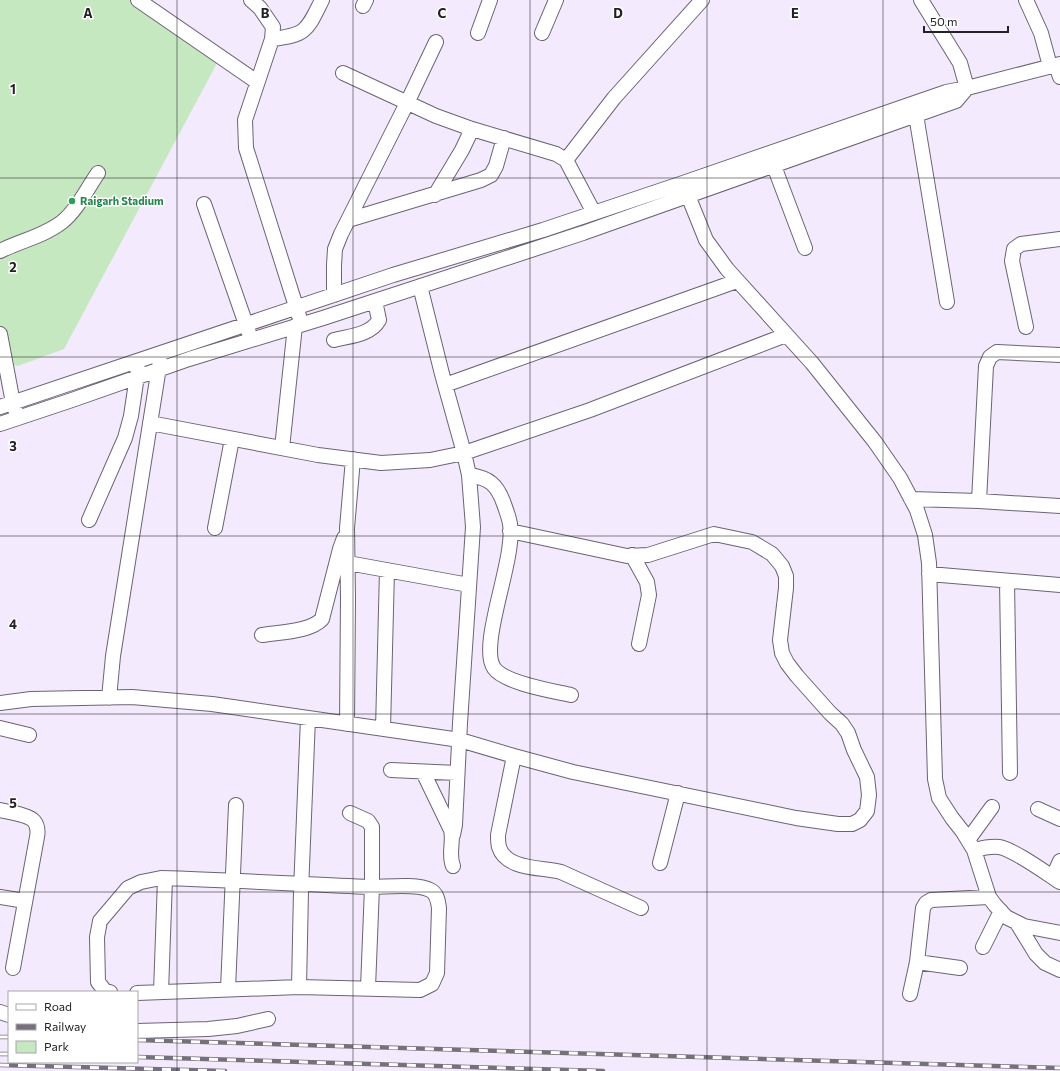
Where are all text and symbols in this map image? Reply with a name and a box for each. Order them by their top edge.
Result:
text: A [83,5,93,21]
text: B [261,5,270,21]
text: C [438,5,447,21]
text: D [613,5,623,21]
text: E [791,5,799,21]
scale bar [924,8,1008,34]
text: 50 m [930,14,958,28]
text: 1 [10,81,16,97]
place label: Raigarh Stadium [80,194,164,207]
marker: Raigarh Stadium [67,196,77,206]
text: 2 [9,259,17,275]
text: 3 [9,438,17,454]
text: 4 [9,616,17,632]
text: 5 [9,795,17,811]
legend [8,991,138,1063]
text: Road [44,999,72,1013]
text: Railway [44,1019,86,1033]
text: Park [44,1039,70,1053]

